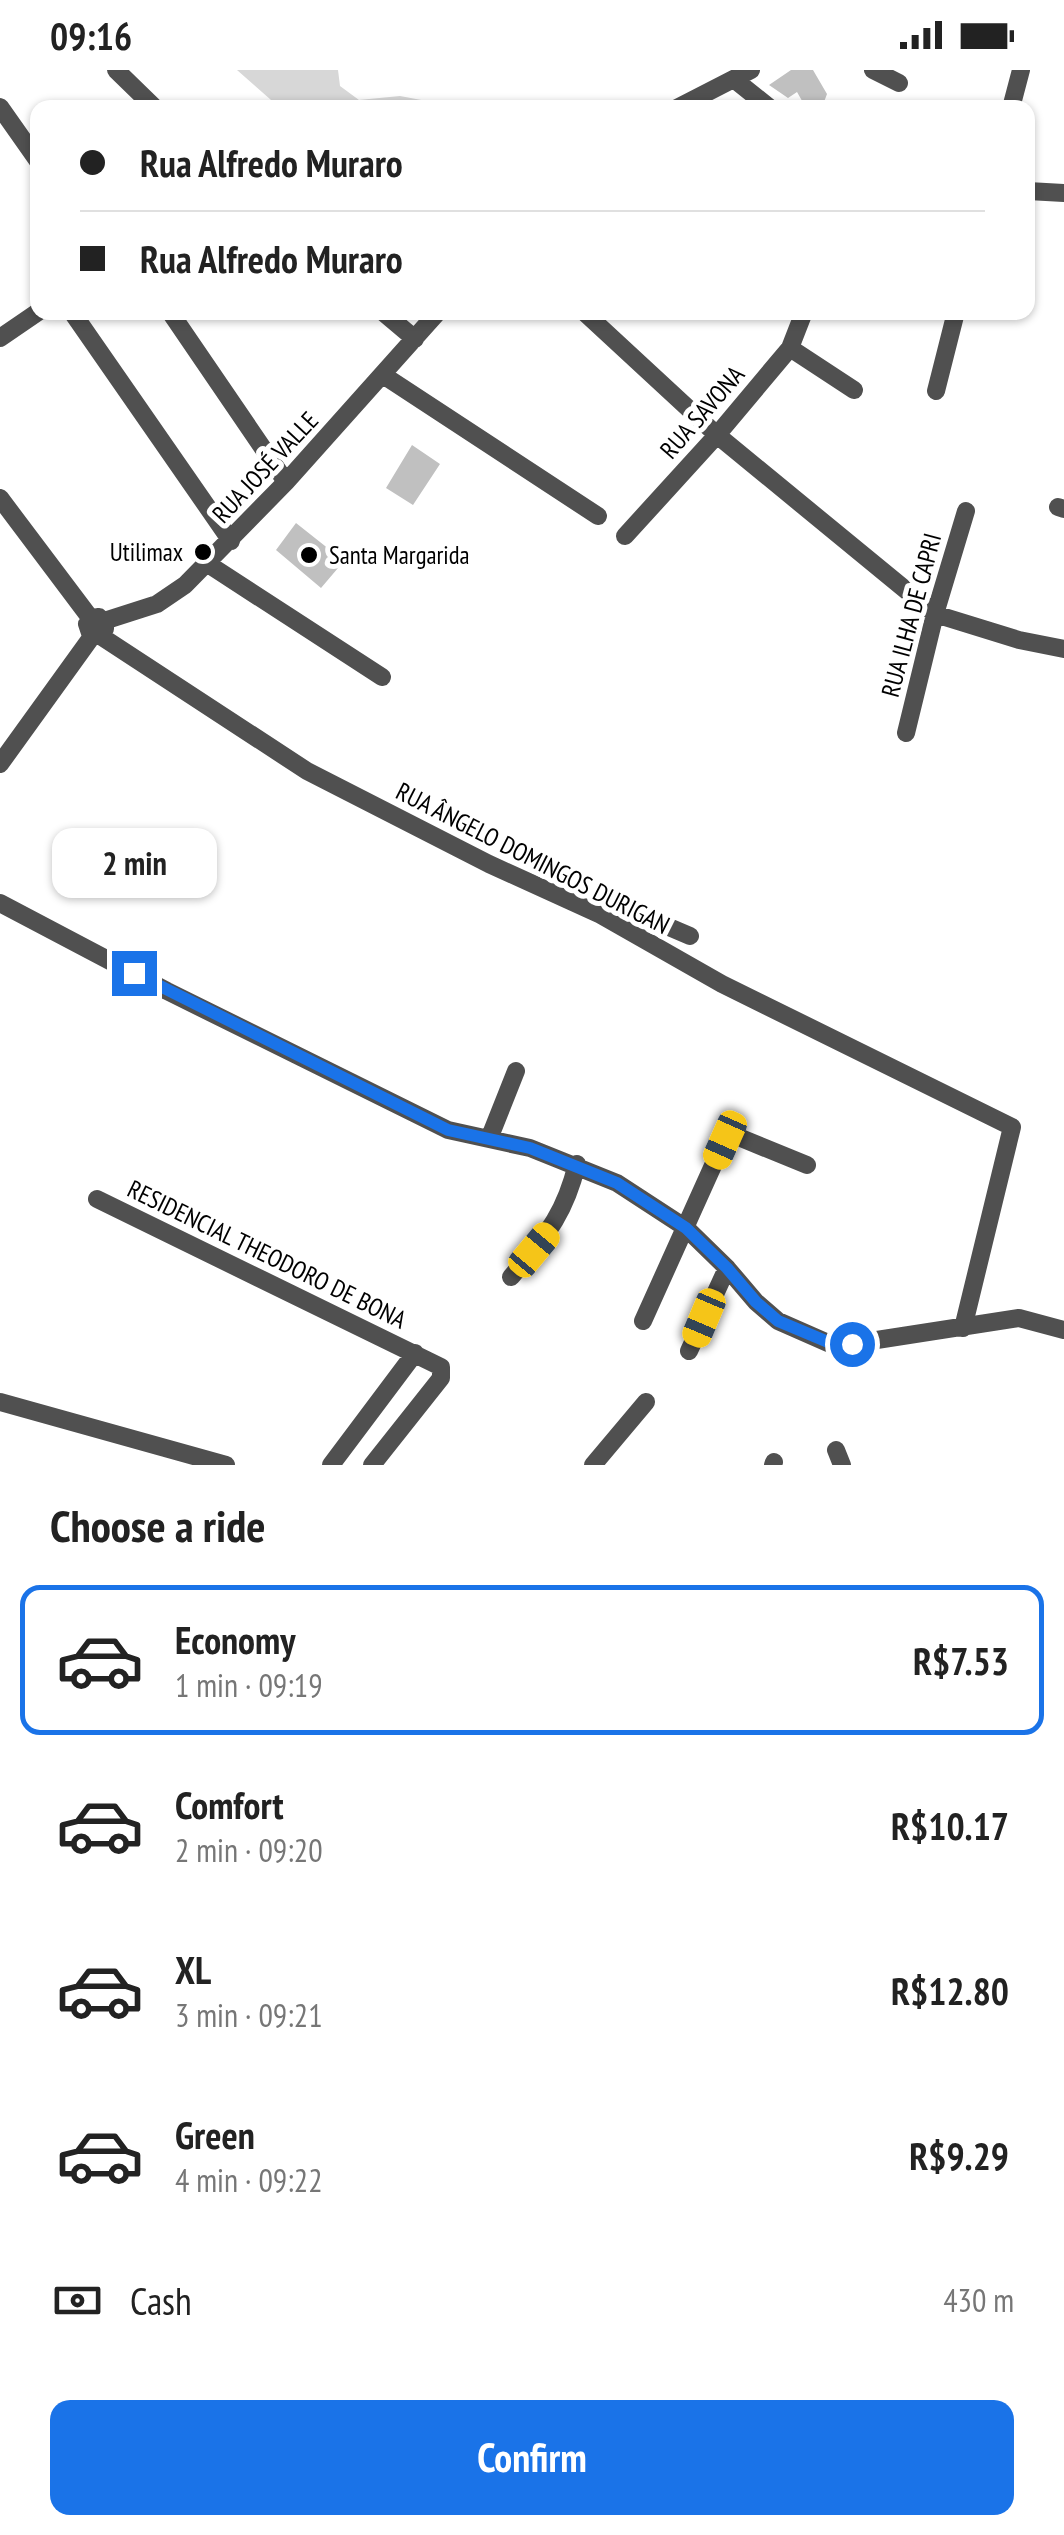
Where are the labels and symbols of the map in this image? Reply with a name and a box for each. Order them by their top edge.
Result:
street label: RUA SAVONA [653,359,751,465]
street label: RUA JOSÉ VALLE [205,404,325,530]
street label: RUA ILHA DE CAPRI [874,530,948,700]
place label: Utilimax [110,536,183,568]
place label: Santa Margarida [329,539,470,571]
marker: Utilimax [192,541,214,563]
marker: Santa Margarida [298,544,320,566]
street label: RUA ÂNGELO DOMINGOS DURIGAN [391,775,675,941]
callout: 2 min [52,828,216,898]
route end [112,951,157,996]
car [699,1106,751,1174]
street label: RESIDENCIAL THEODORO DE BONA [122,1173,412,1336]
car [503,1217,565,1283]
car [678,1285,730,1351]
route start [830,1322,875,1367]

